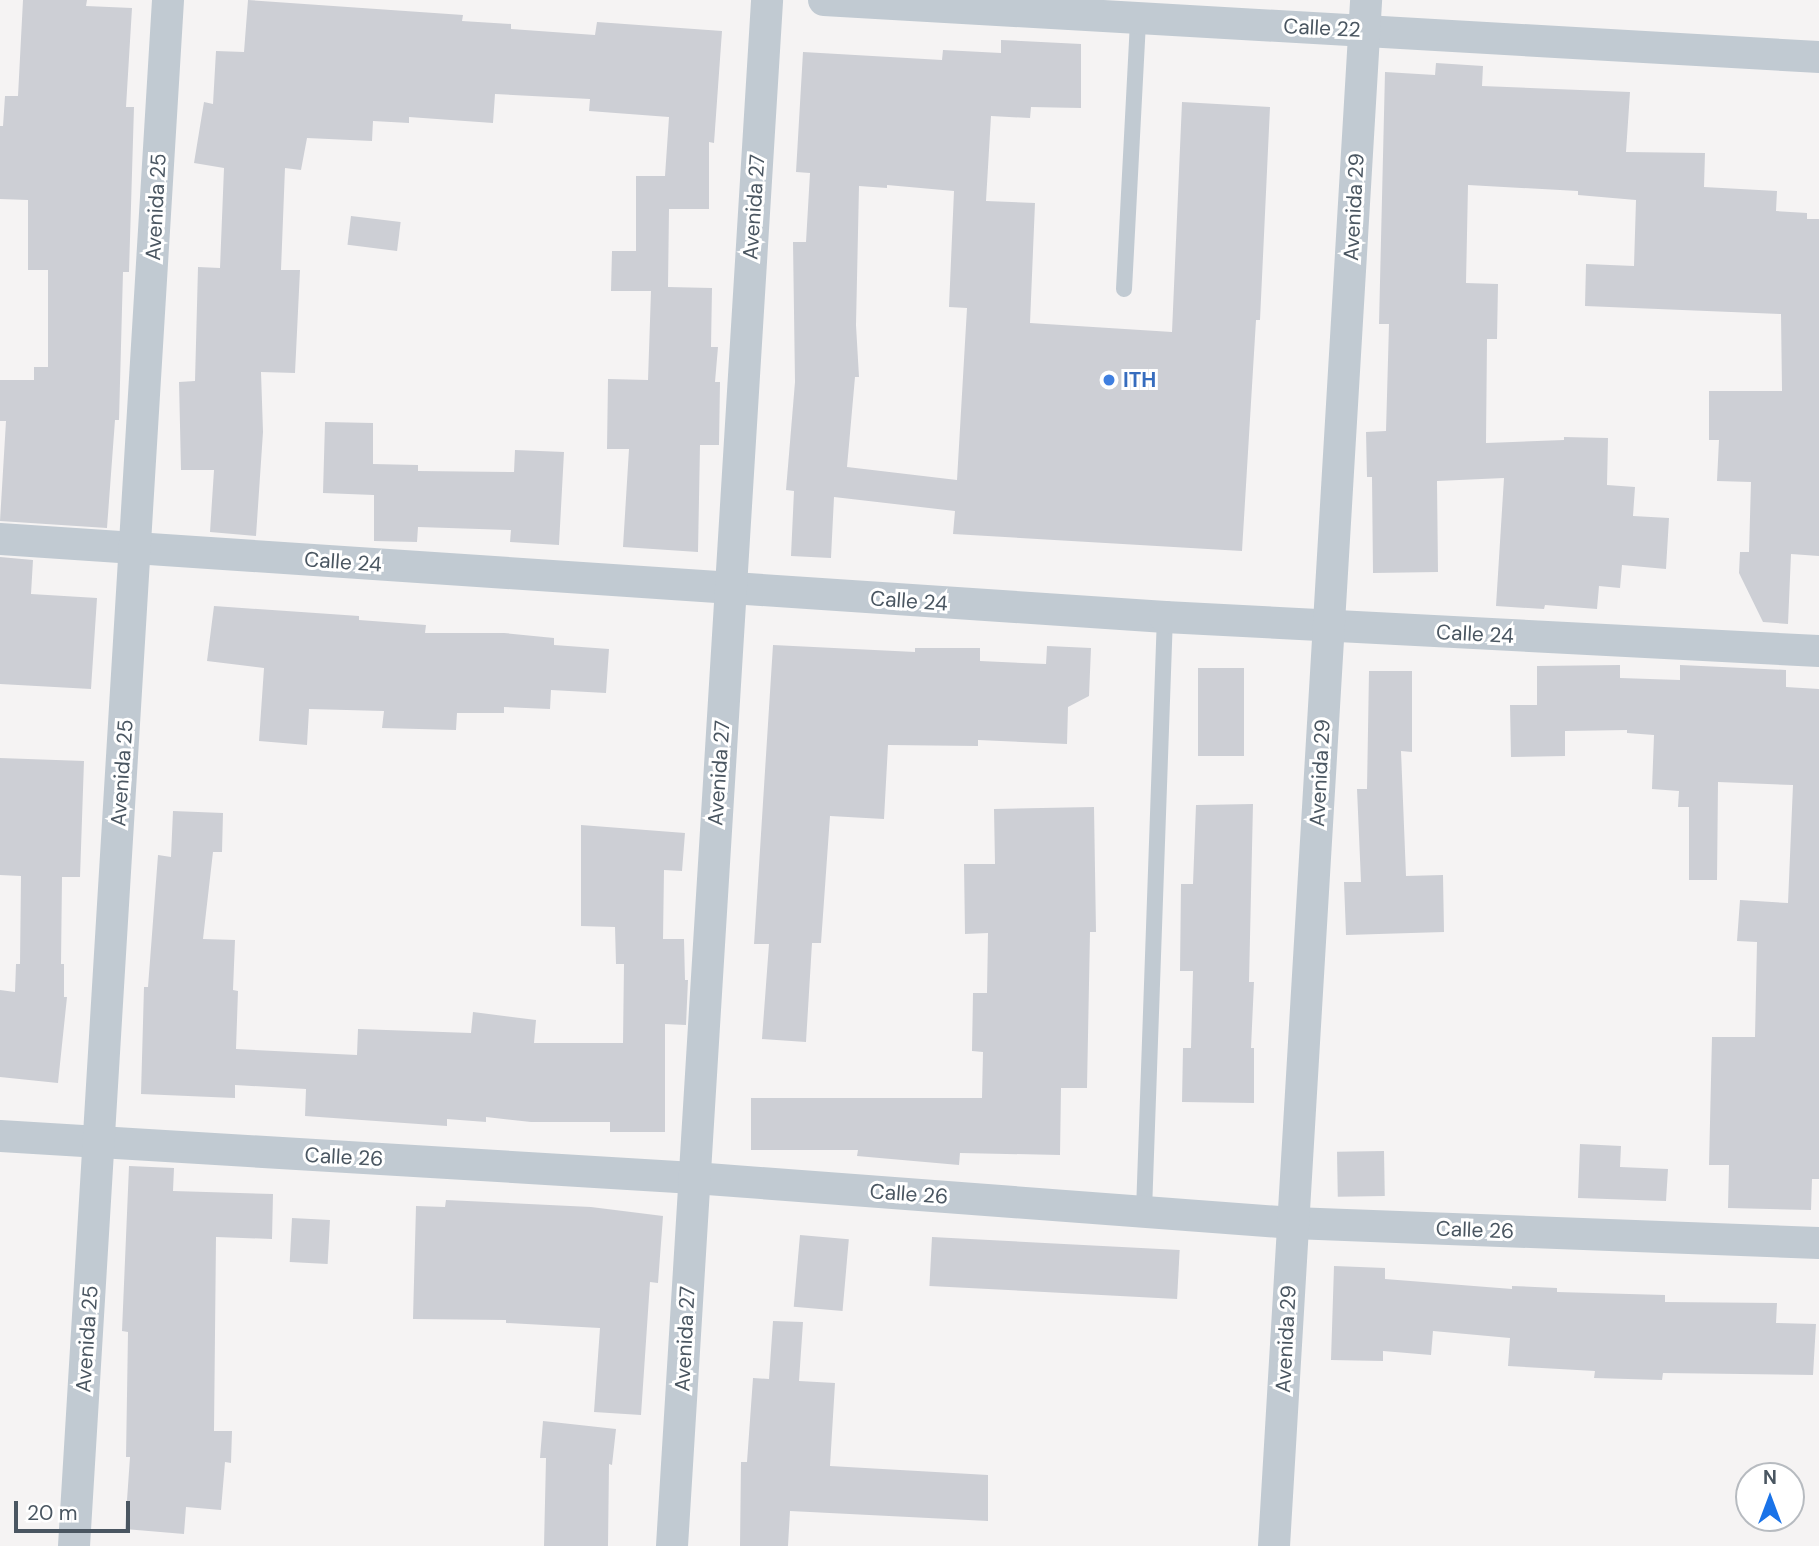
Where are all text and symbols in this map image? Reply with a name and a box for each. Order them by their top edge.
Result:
street label: Calle 22 [1283,13,1361,43]
street label: Avenida 25 [141,153,171,261]
street label: Avenida 27 [738,153,770,261]
street label: Avenida 29 [1339,153,1369,261]
place label: ITH [1123,367,1156,393]
marker: ITH [1101,372,1117,388]
street label: Calle 24 [303,547,383,577]
street label: Calle 24 [869,586,949,616]
street label: Calle 24 [1435,619,1515,649]
street label: Avenida 25 [106,718,138,828]
street label: Avenida 27 [703,719,735,827]
street label: Avenida 29 [1305,719,1335,827]
street label: Calle 26 [304,1142,384,1172]
street label: Calle 26 [869,1179,949,1209]
street label: Calle 26 [1435,1216,1515,1244]
street label: Avenida 25 [71,1284,103,1394]
street label: Avenida 29 [1271,1285,1301,1393]
street label: Avenida 27 [670,1286,700,1392]
north arrow [1735,1462,1805,1532]
text: N [1763,1465,1777,1490]
scale bar [18,1486,133,1530]
text: 20 m [27,1499,78,1527]

